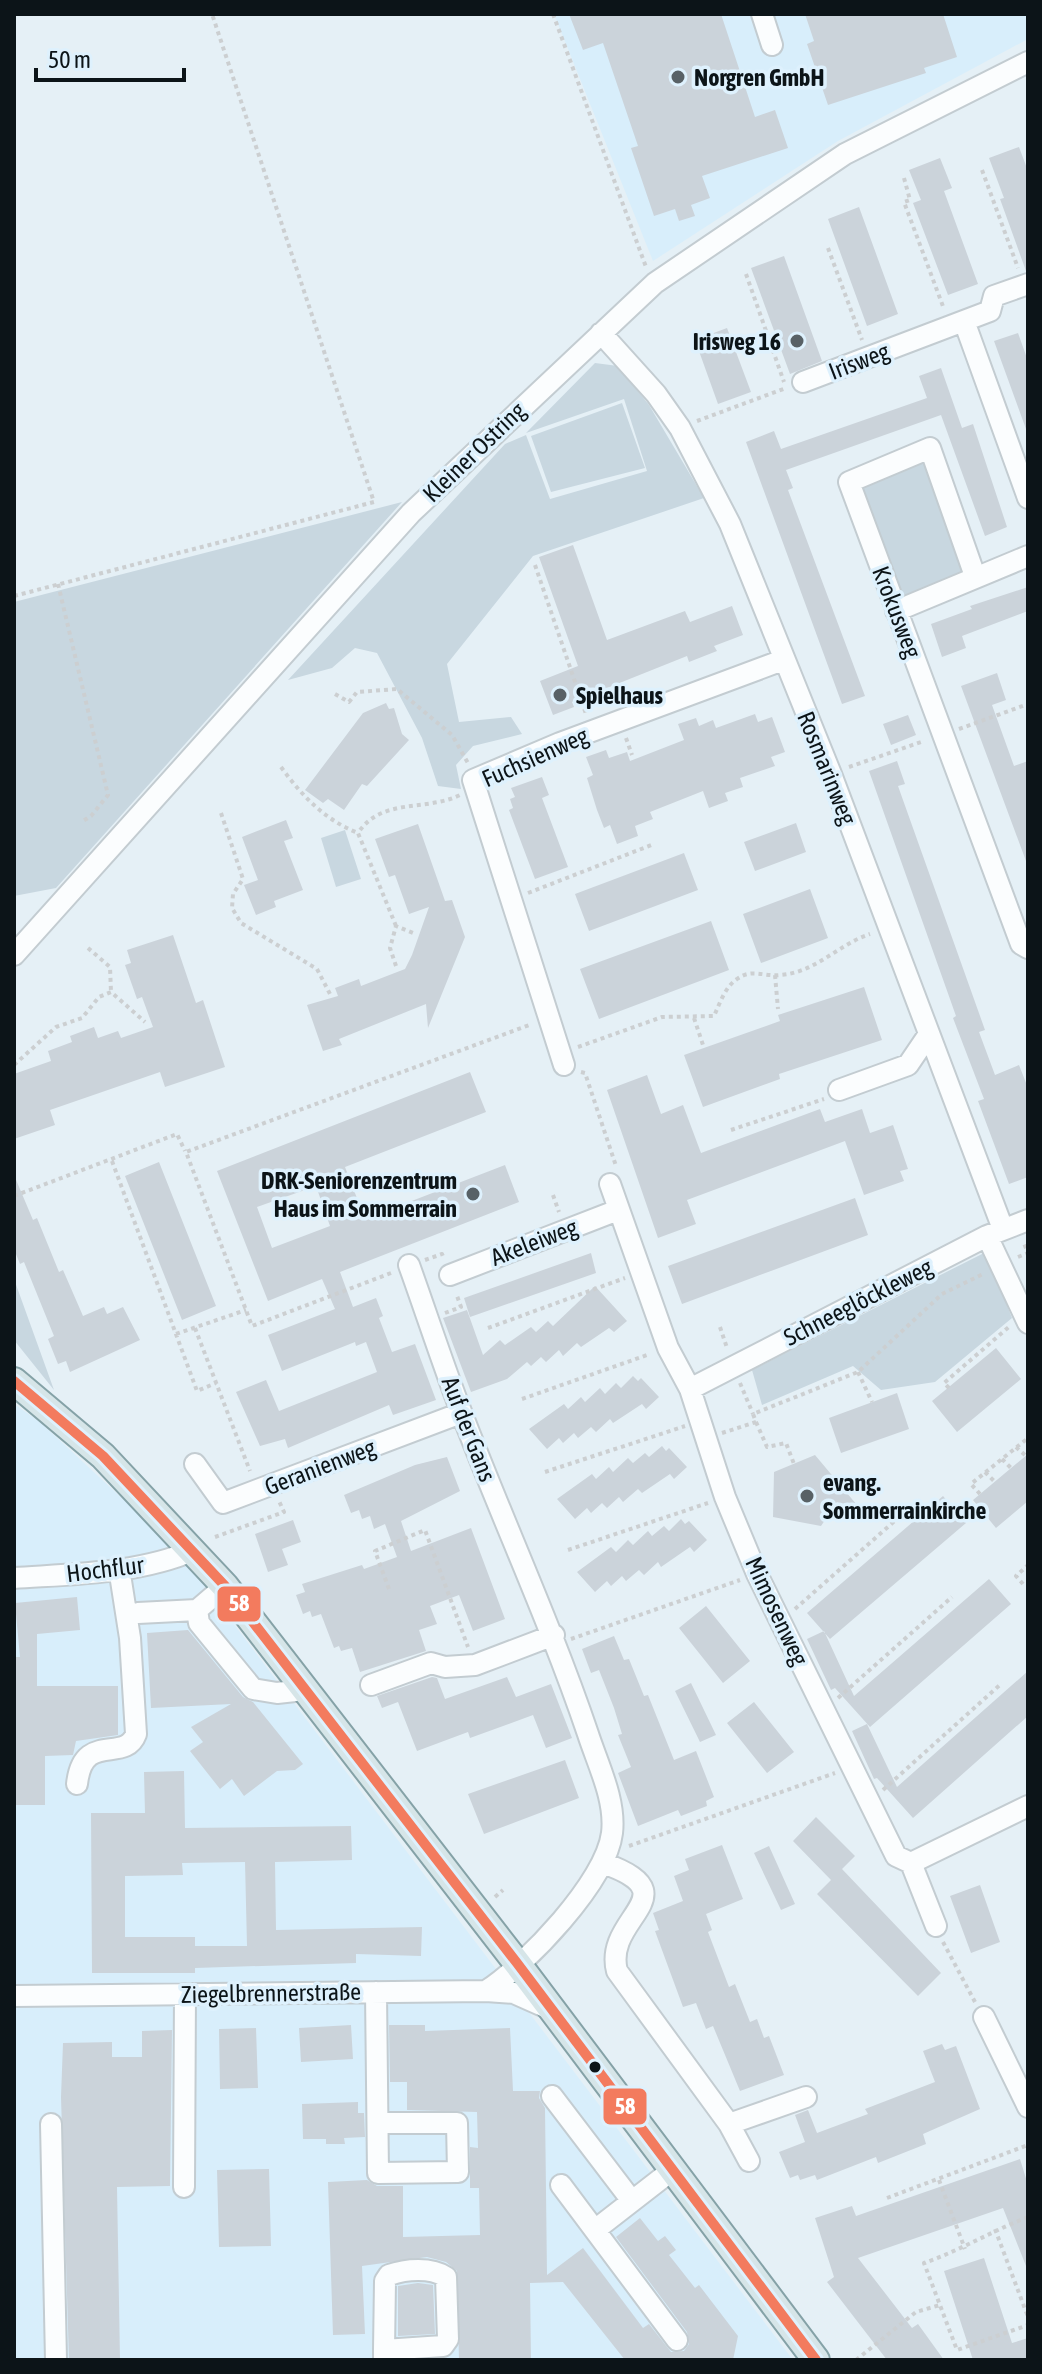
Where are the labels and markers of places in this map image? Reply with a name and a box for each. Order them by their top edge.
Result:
place label: Norgren GmbH [694,64,824,91]
marker: Norgren GmbH [669,68,687,86]
place label: Irisweg 16 [693,328,781,355]
marker: Irisweg 16 [788,332,806,350]
place label: Spielhaus [576,682,664,709]
marker: Spielhaus [551,686,569,704]
place label: DRK-Seniorenzentrum Haus im Sommerrain [261,1167,457,1222]
marker: DRK-Seniorenzentrum Haus im Sommerrain [464,1185,482,1203]
place label: evang. Sommerrainkirche [823,1469,986,1524]
marker: evang. Sommerrainkirche [798,1487,816,1505]
unlabelled marker [587,2059,603,2075]

